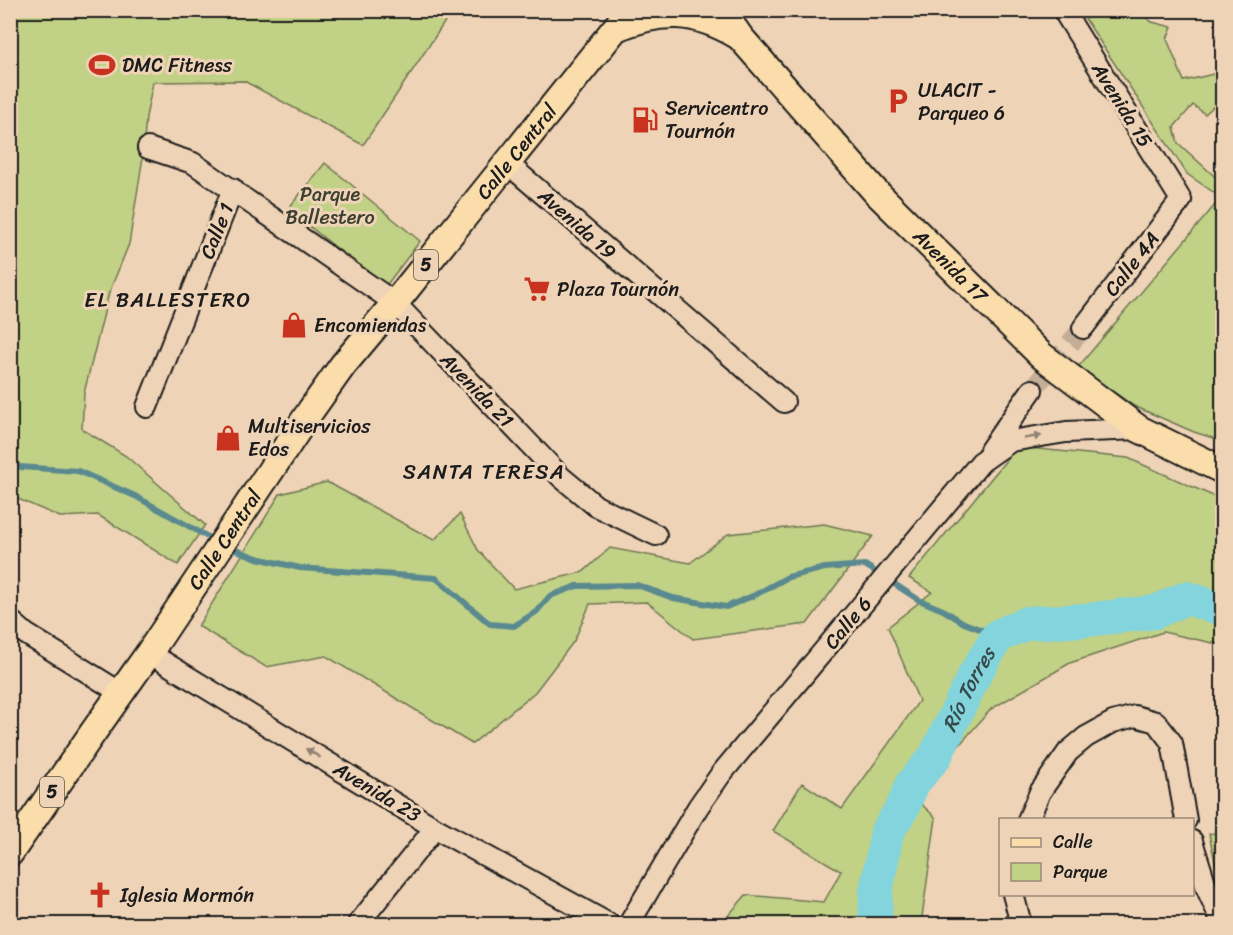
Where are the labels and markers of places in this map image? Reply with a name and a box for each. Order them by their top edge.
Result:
place label: DMC Fitness [122,48,233,83]
sports icon: DMC Fitness [87,50,117,80]
place label: ULACIT - Parqueo 6 [918,73,1005,131]
parking icon: ULACIT - Parqueo 6 [883,86,913,116]
place label: Servicentro Tournón [665,91,768,149]
fuel station icon: Servicentro Tournón [630,105,660,135]
place label: Plaza Tournón [557,272,679,307]
supermarket icon: Plaza Tournón [522,274,552,304]
place label: Encomiendas [314,308,427,343]
shop icon: Encomiendas [279,310,309,340]
place label: Multiservicios Edos [248,409,371,467]
shop icon: Multiservicios Edos [213,423,243,453]
place label: Iglesia Mormón [119,878,254,913]
church icon: Iglesia Mormón [85,880,115,910]

